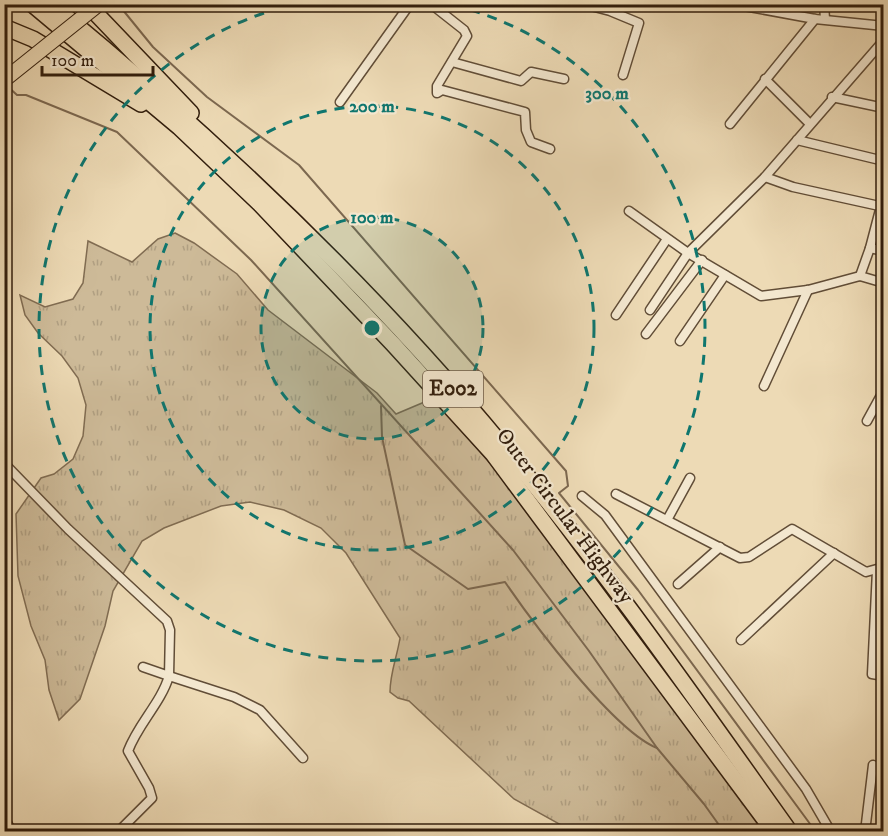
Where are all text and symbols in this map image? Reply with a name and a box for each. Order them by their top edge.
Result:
scale bar [42,39,153,77]
text: 100 m [51,50,94,72]
text: 300 m [585,83,629,105]
text: 200 m [349,96,395,118]
text: 100 m [350,207,394,229]
centre of rings [362,318,382,338]
road number: E002 [423,371,483,407]
street label: Outer Circular Highway [490,423,640,609]

